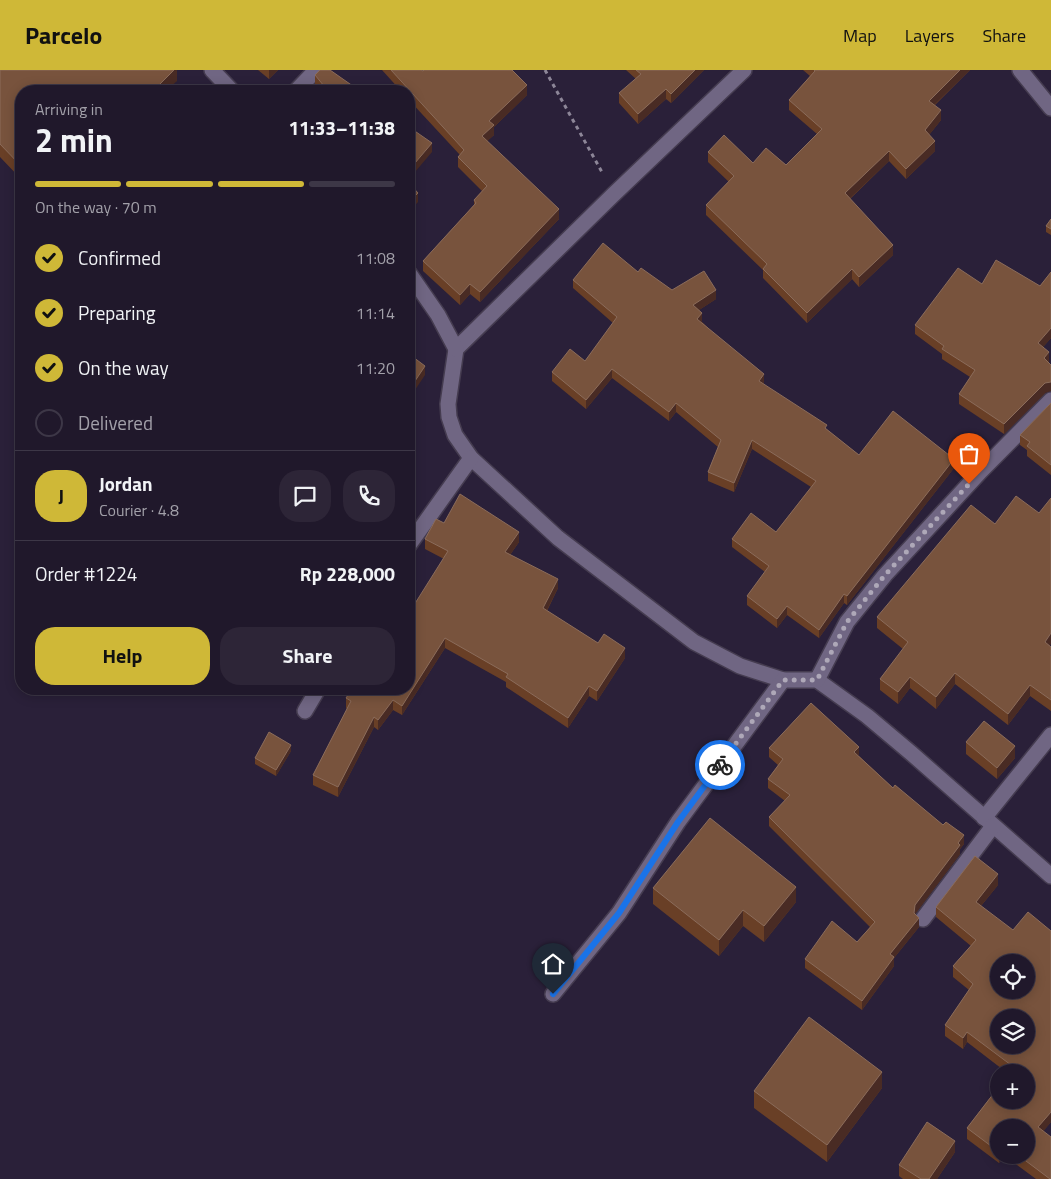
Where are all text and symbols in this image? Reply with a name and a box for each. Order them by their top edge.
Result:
text: Parcelo [25,17,102,53]
text: Map [843,22,877,49]
text: Layers [905,22,954,49]
text: Share [982,22,1026,49]
text: Arriving in [35,97,103,121]
text: 11:33–11:38 [288,113,395,142]
text: 2 min [35,116,113,164]
text: On the way · 70 m [35,195,157,219]
text: Confirmed [78,243,161,272]
icon: check [35,244,63,272]
text: 11:08 [356,246,395,270]
text: Preparing [78,298,155,327]
icon: check [35,299,63,327]
text: 11:14 [356,301,395,325]
text: On the way [78,353,169,382]
icon: check [35,354,63,382]
text: 11:20 [356,356,395,380]
text: Delivered [78,408,153,437]
pin [948,433,990,484]
icon: bag [955,440,983,468]
text: Jordan [99,469,152,498]
button: chat [279,470,331,522]
button: phone [343,470,395,522]
text: J [58,481,64,510]
text: Courier · 4.8 [99,498,179,522]
text: Order #1224 [35,559,137,588]
text: Rp 228,000 [300,559,395,588]
button: Help [35,627,210,685]
button: Share [220,627,395,685]
courier [695,740,745,790]
icon: bike [706,751,734,779]
pin [532,943,574,994]
icon: home [539,950,567,978]
map controls [990,954,1035,1164]
button: locate [990,954,1035,999]
button: layers [990,1009,1035,1054]
button: + [990,1064,1035,1109]
button: − [990,1119,1035,1164]

